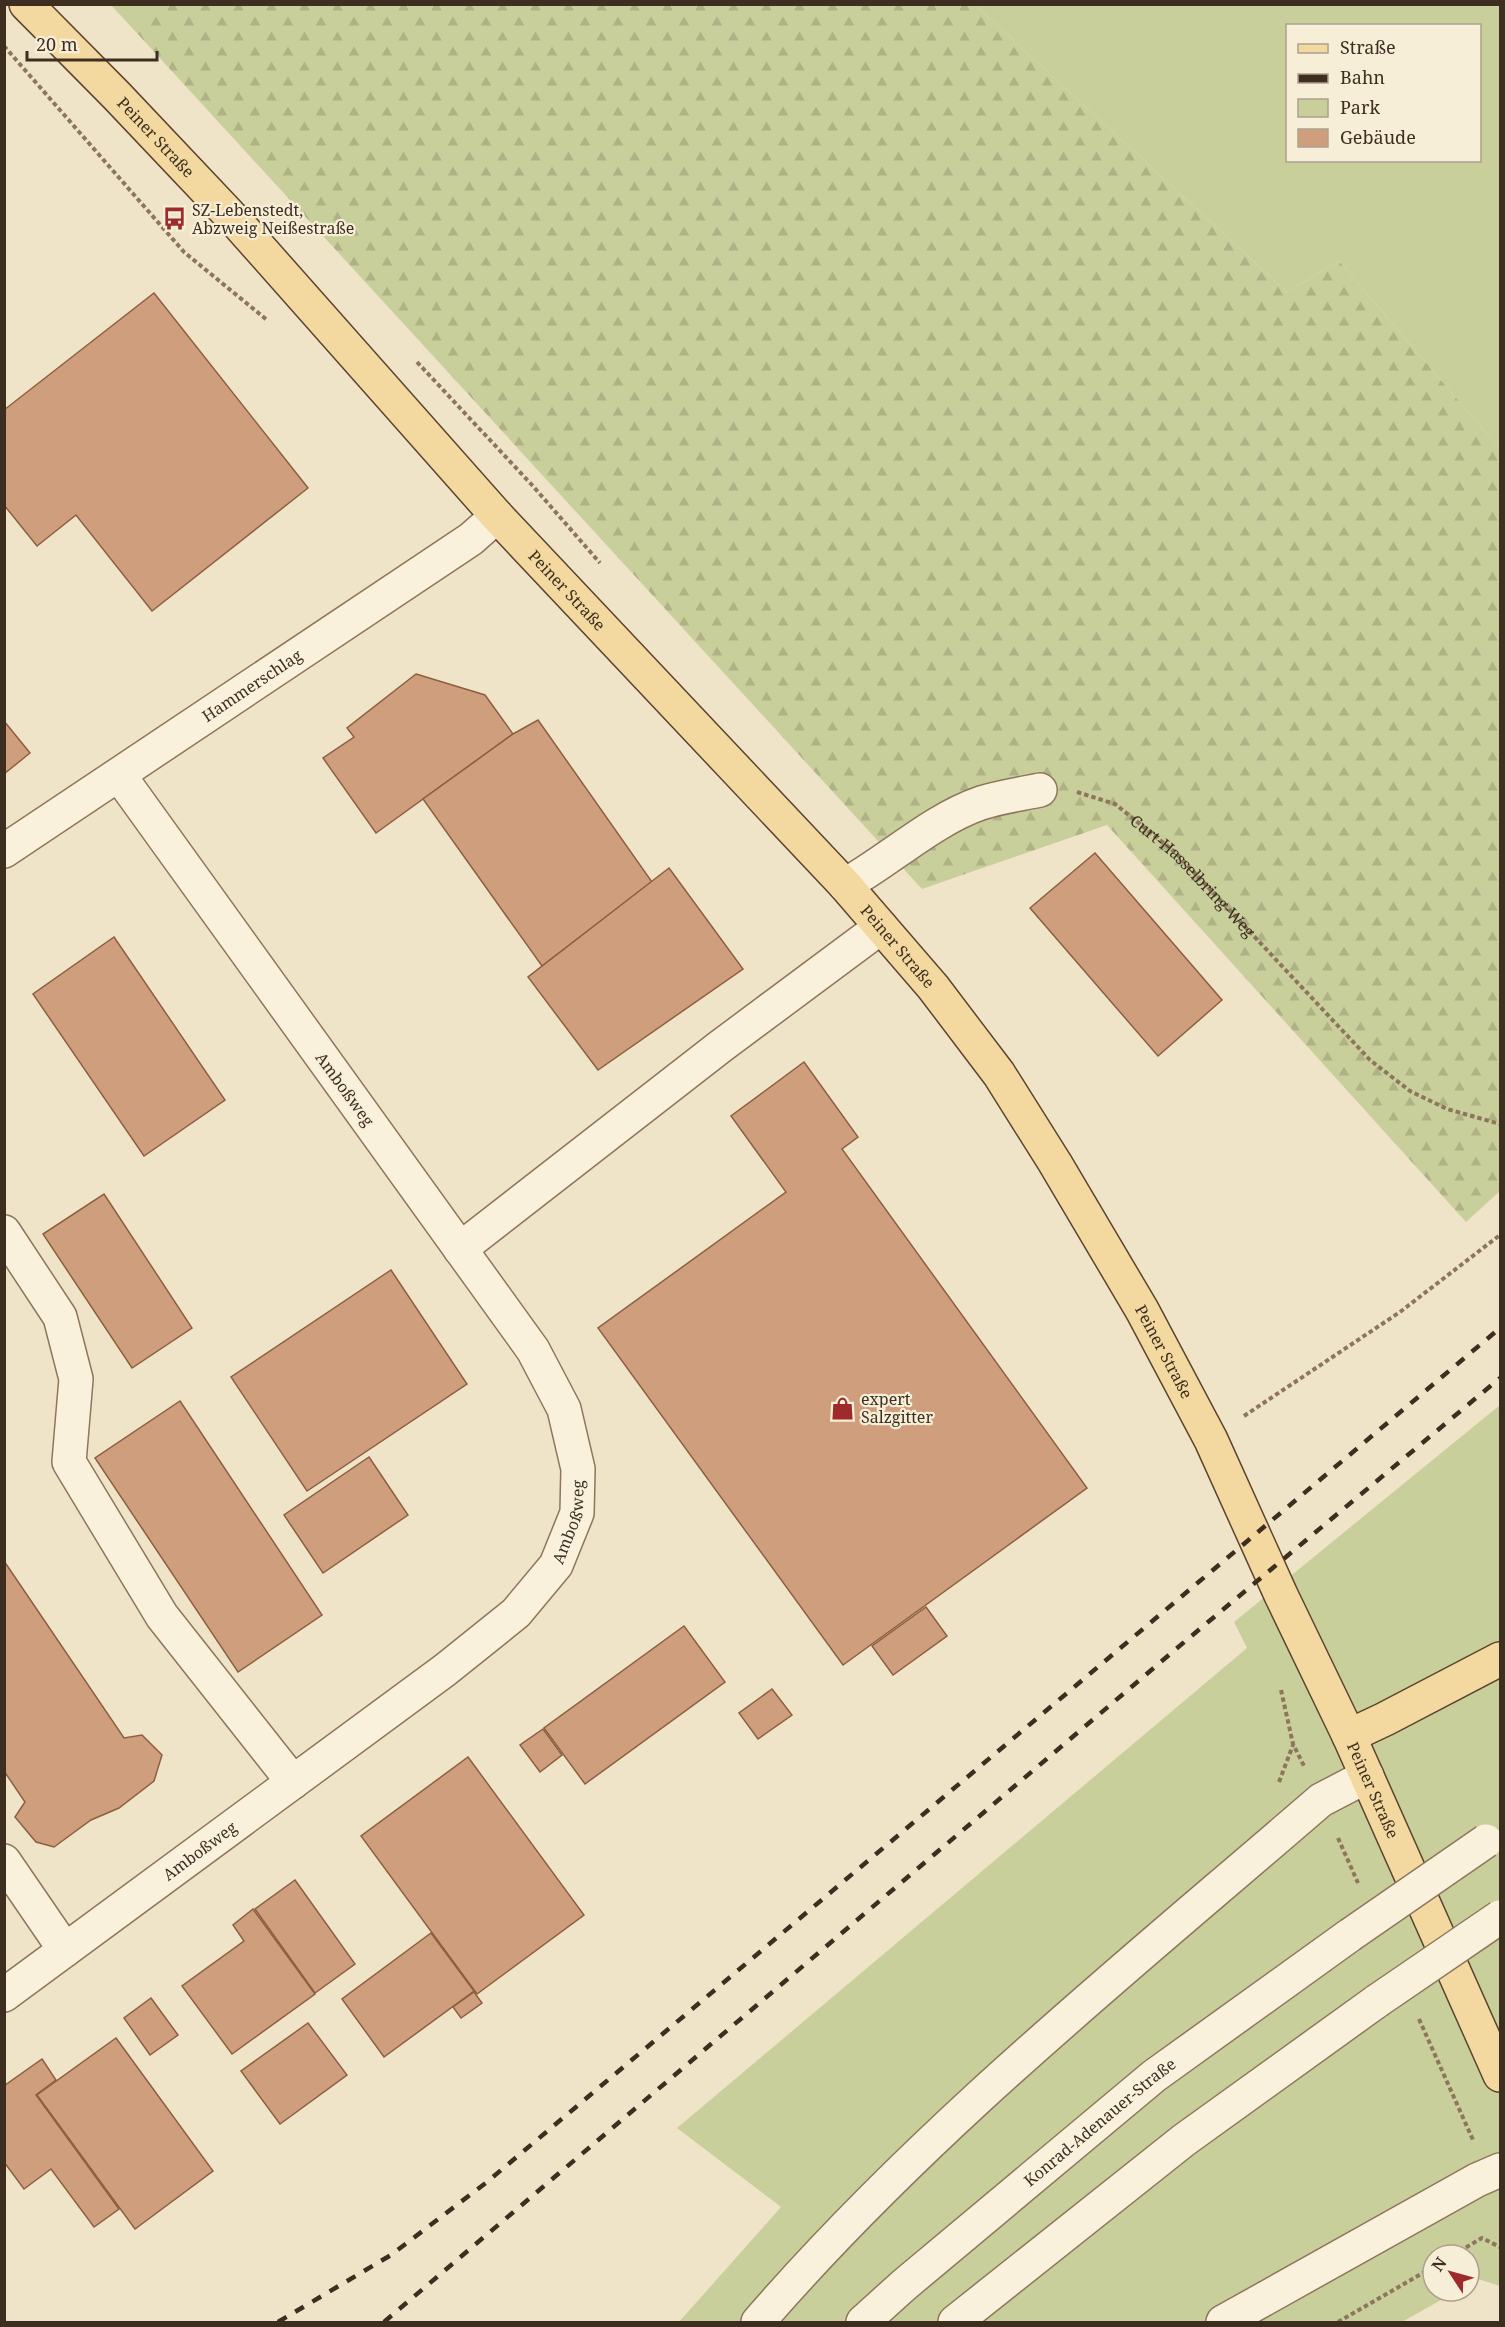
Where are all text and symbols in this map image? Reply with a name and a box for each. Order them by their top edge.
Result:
scale bar [27,24,158,62]
legend [1286,24,1481,162]
text: 20 m [36,32,78,56]
text: Straße [1340,35,1396,59]
text: Bahn [1340,65,1385,89]
street label: Peiner Straße [112,92,199,182]
text: Park [1340,95,1380,119]
text: Gebäude [1340,125,1416,149]
place label: SZ-Lebenstedt, Abzweig Neißestraße [192,199,354,239]
bus stop icon: SZ-Lebenstedt, Abzweig Neißestraße [161,206,187,232]
street label: Peiner Straße [524,545,611,635]
street label: Hammerschlag [197,644,306,727]
street label: Curt-Hasselbring-Weg [1126,810,1261,942]
street label: Peiner Straße [856,900,940,993]
street label: Amboßweg [311,1047,380,1131]
street label: Peiner Straße [1130,1301,1198,1402]
place label: expert Salzgitter [861,1388,933,1428]
shop icon: expert Salzgitter [830,1395,856,1421]
street label: Amboßweg [547,1479,589,1567]
street label: Peiner Straße [1342,1738,1404,1842]
street label: Amboßweg [158,1816,241,1885]
street label: Konrad-Adenauer-Straße [1019,2053,1180,2191]
north arrow [1421,2243,1481,2303]
text: N [1426,2252,1452,2276]

